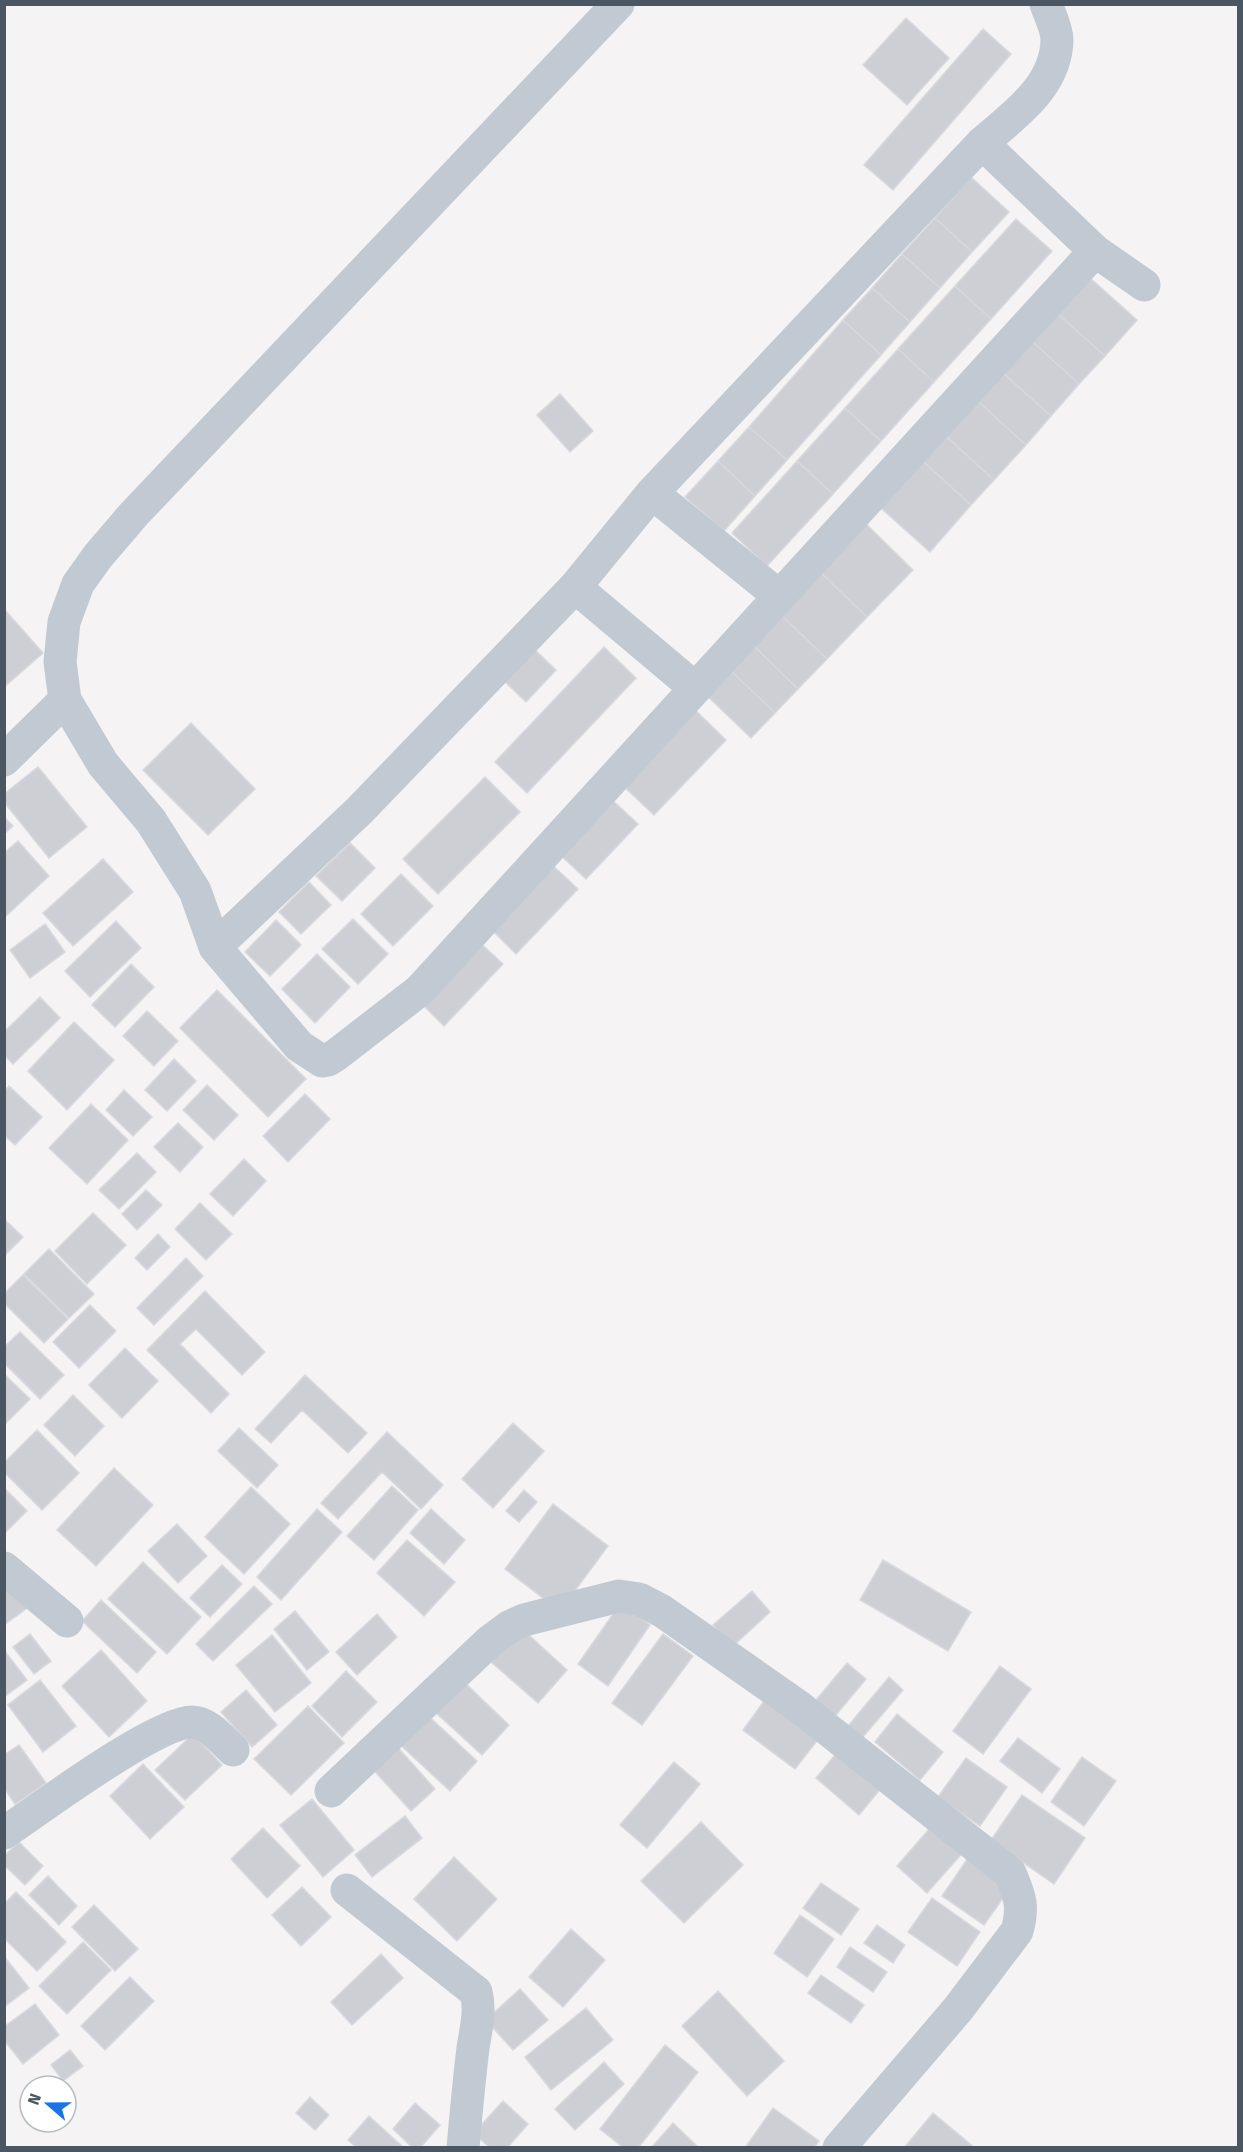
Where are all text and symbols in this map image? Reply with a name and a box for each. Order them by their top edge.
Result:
north arrow [18,2074,78,2134]
text: N [24,2091,45,2107]

